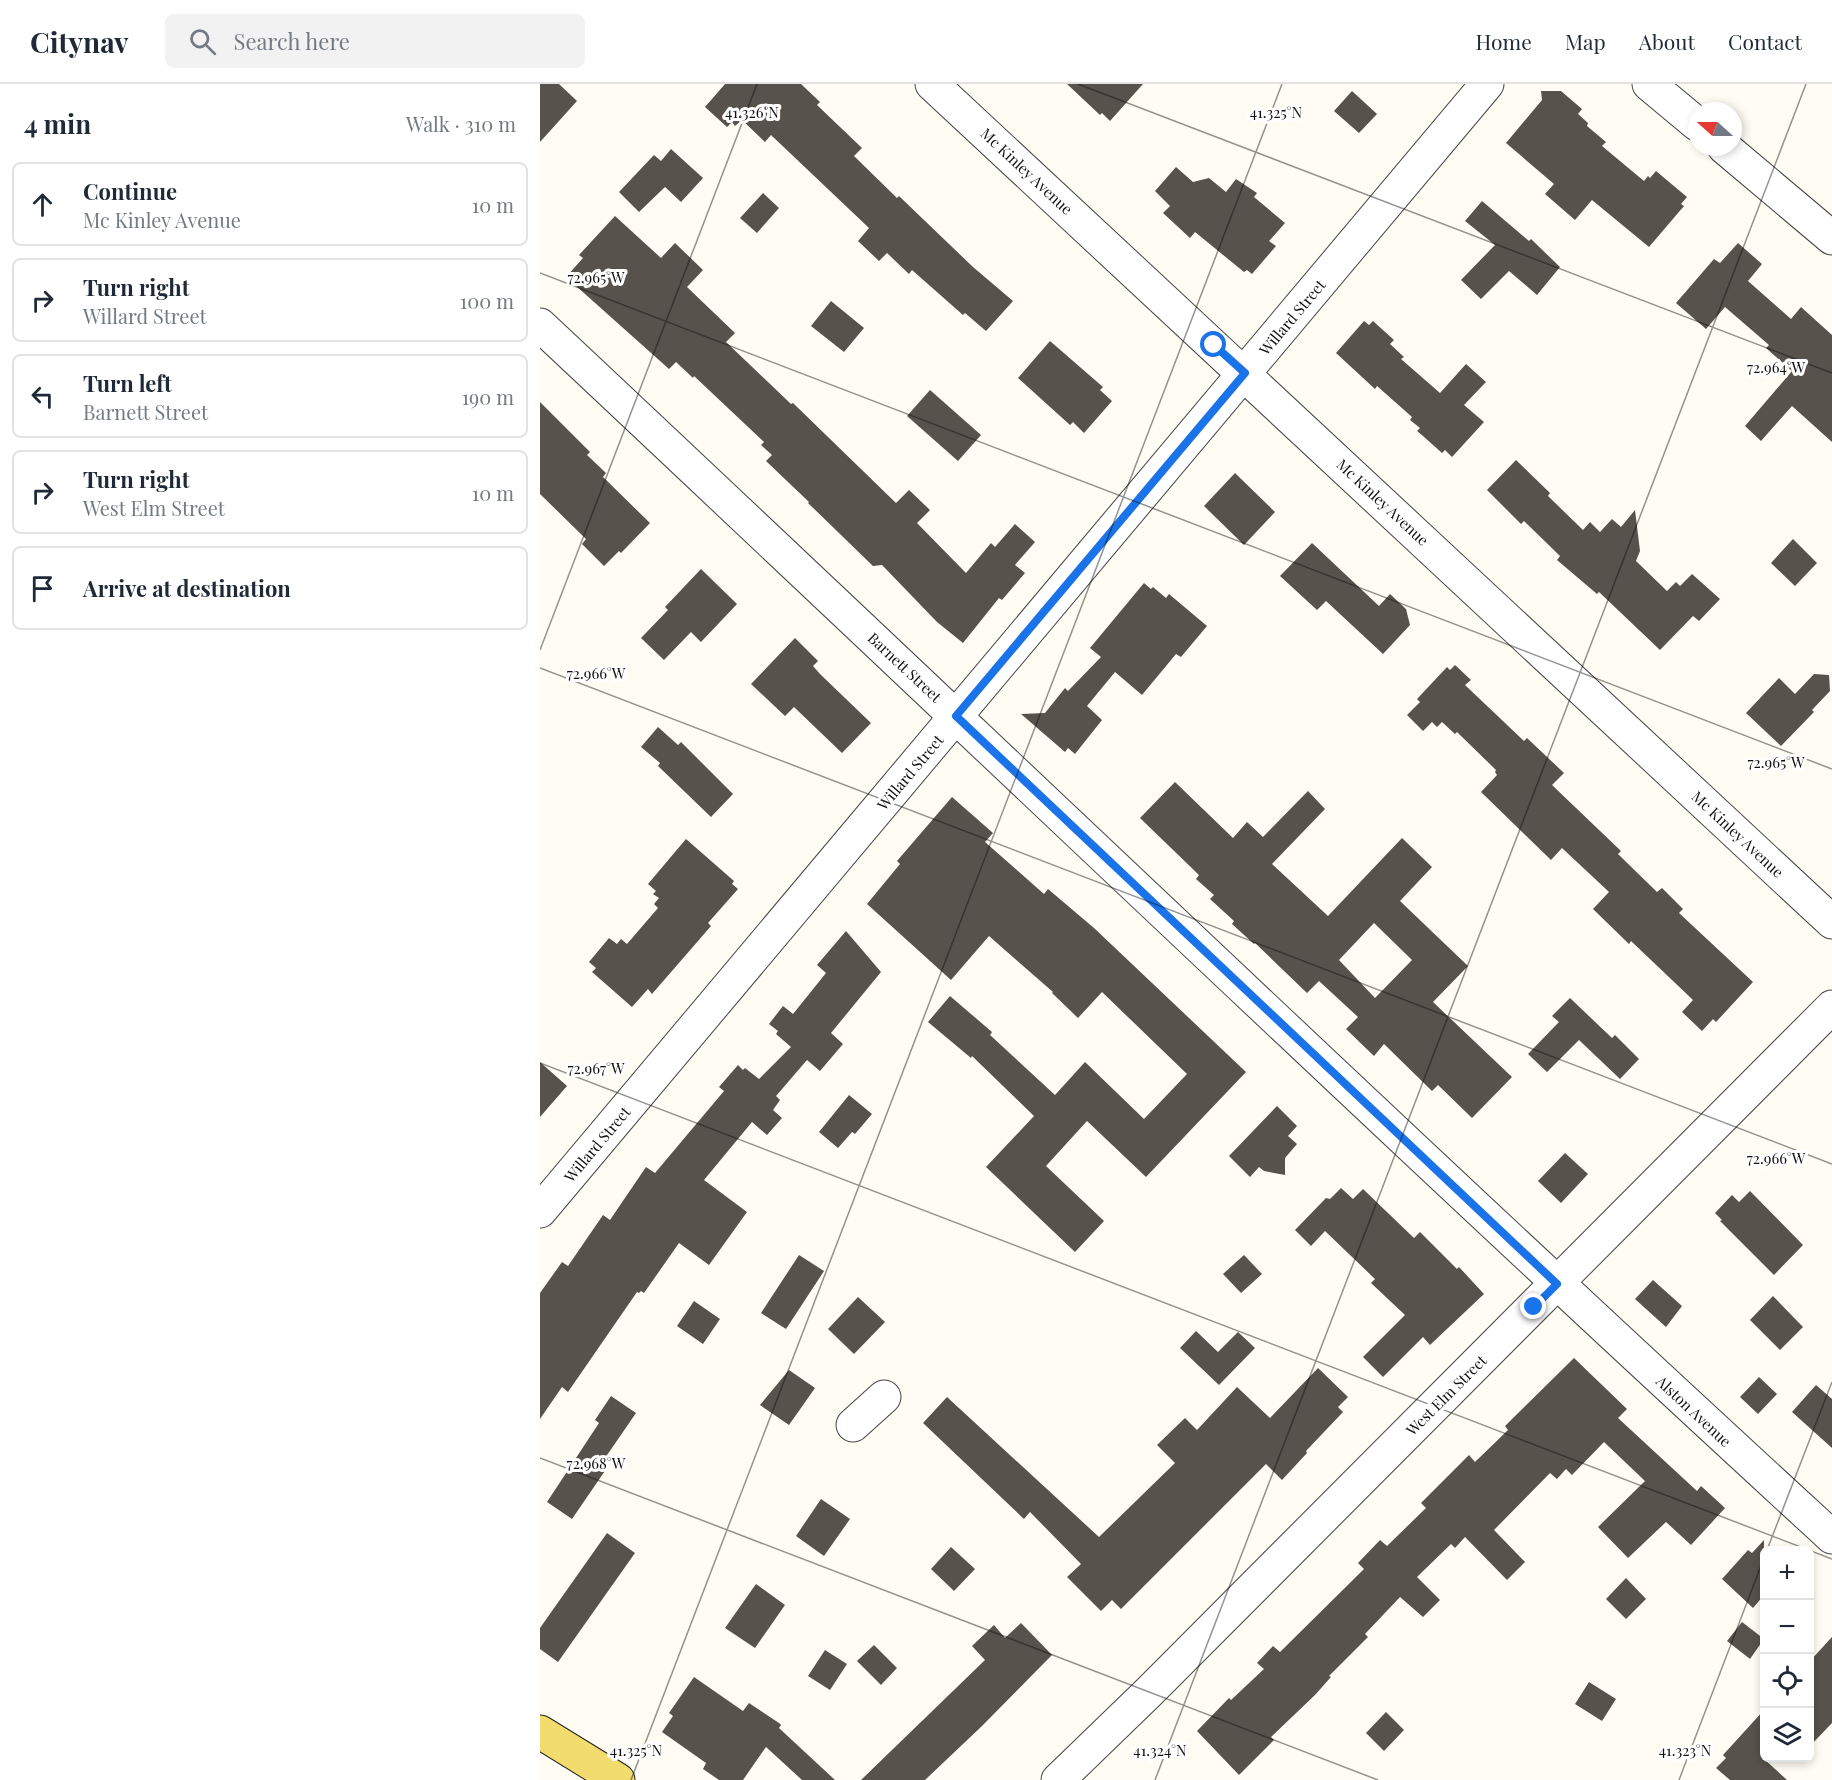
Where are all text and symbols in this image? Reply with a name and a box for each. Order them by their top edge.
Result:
search box [165,14,585,68]
text: Citynav [30,23,129,60]
icon: search [186,25,219,58]
text: Search here [234,26,350,56]
text: Home [1476,27,1532,55]
text: Map [1565,27,1606,55]
text: About [1639,27,1695,55]
text: Contact [1728,27,1802,55]
text: 41.326°N [725,102,779,122]
text: 41.325°N [1250,102,1303,122]
north arrow [1688,102,1742,156]
text: 4 min [24,106,91,141]
text: Walk · 310 m [406,110,516,137]
street label: Mc Kinley Avenue [977,123,1077,219]
text: Continue [83,176,177,206]
icon: ahead [26,188,59,221]
text: 10 m [472,191,514,218]
text: Mc Kinley Avenue [83,206,241,233]
text: 72.965°W [567,267,625,287]
text: Turn right [83,272,189,302]
street label: Willard Street [1254,275,1330,360]
icon: right [26,284,59,317]
text: 100 m [460,287,514,314]
text: Willard Street [83,302,207,329]
route start [1200,331,1226,357]
text: 72.964°W [1747,357,1805,377]
text: Turn left [83,368,172,398]
icon: left [26,380,59,413]
text: 190 m [462,383,514,410]
text: Barnett Street [83,398,208,425]
street label: Mc Kinley Avenue [1333,454,1433,550]
text: Turn right [83,464,189,494]
icon: right [26,476,59,509]
text: 10 m [472,479,514,506]
text: West Elm Street [83,494,225,521]
icon: arrive [26,572,59,605]
text: Arrive at destination [83,573,291,603]
street label: Barnett Street [864,628,947,707]
text: 72.966°W [567,663,626,683]
street label: Willard Street [872,730,948,815]
text: 72.965°W [1747,752,1805,772]
street label: Mc Kinley Avenue [1688,786,1788,882]
text: 72.967°W [567,1058,625,1078]
street label: Willard Street [559,1102,635,1187]
text: 72.966°W [1747,1148,1806,1168]
route end [1520,1293,1546,1319]
street label: West Elm Street [1401,1350,1491,1440]
street label: Alston Avenue [1651,1370,1736,1451]
text: 72.968°W [567,1453,626,1473]
map controls [1760,1546,1814,1762]
button: + [1760,1546,1814,1600]
button: − [1760,1600,1814,1654]
button: locate [1760,1654,1814,1708]
button: layers [1760,1708,1814,1762]
text: 41.325°N [610,1740,663,1760]
text: 41.324°N [1133,1740,1187,1760]
text: 41.323°N [1659,1740,1712,1760]

